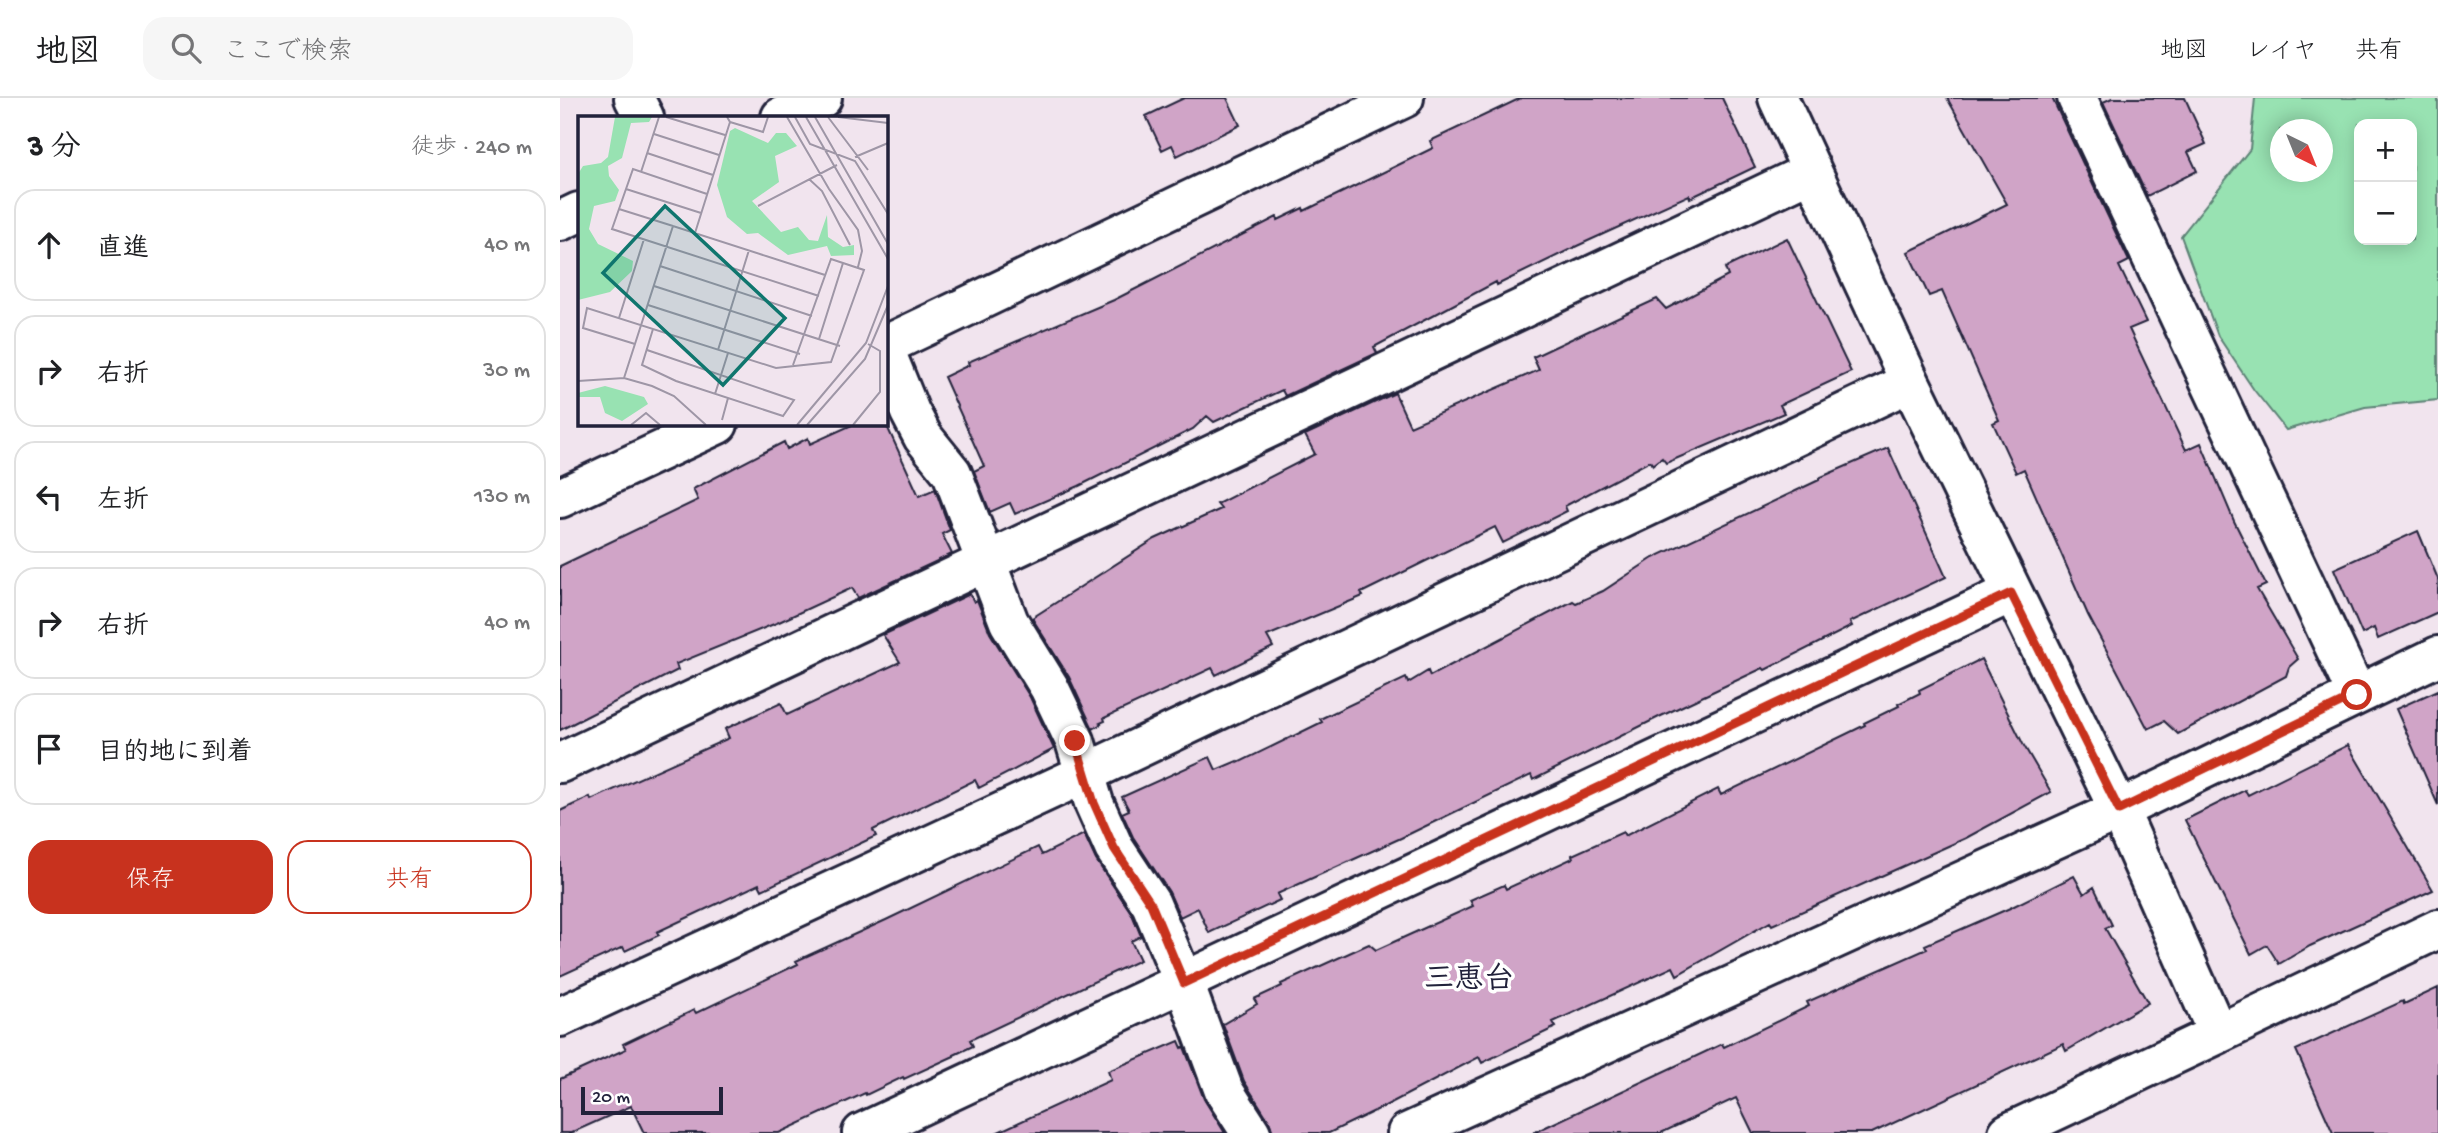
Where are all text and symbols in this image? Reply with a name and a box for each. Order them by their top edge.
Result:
search box [143,17,633,80]
icon: search [167,29,205,67]
text: 地図 [35,36,101,74]
text: ここで検索 [223,38,353,69]
text: 地図 [2160,38,2208,67]
text: レイヤ [2246,38,2317,67]
text: 共有 [2355,38,2403,67]
inset map [578,116,887,425]
north arrow [2270,119,2333,182]
map controls [2354,119,2417,245]
button: + [2354,119,2417,182]
text: 3 分 [28,132,81,167]
text: 徒歩 · 240 m [411,135,532,162]
button: − [2354,182,2417,245]
icon: ahead [30,226,68,264]
text: 40 m [484,232,530,259]
text: 直進 [97,235,149,266]
icon: right [30,352,68,390]
text: 30 m [483,358,530,385]
text: 右折 [97,361,149,392]
icon: left [30,478,68,516]
text: 130 m [474,484,530,511]
text: 左折 [97,487,149,518]
icon: right [30,604,68,642]
text: 40 m [484,610,530,637]
text: 右折 [97,613,149,644]
route start [2341,679,2372,710]
route end [1059,725,1090,756]
icon: arrive [30,730,68,768]
text: 目的地に到着 [97,739,253,770]
button: 保存 [28,840,273,914]
button: 共有 [287,840,532,914]
district label: 三恵台 [1424,962,1514,999]
scale bar [581,1084,723,1116]
text: 20 m [592,1087,630,1110]

